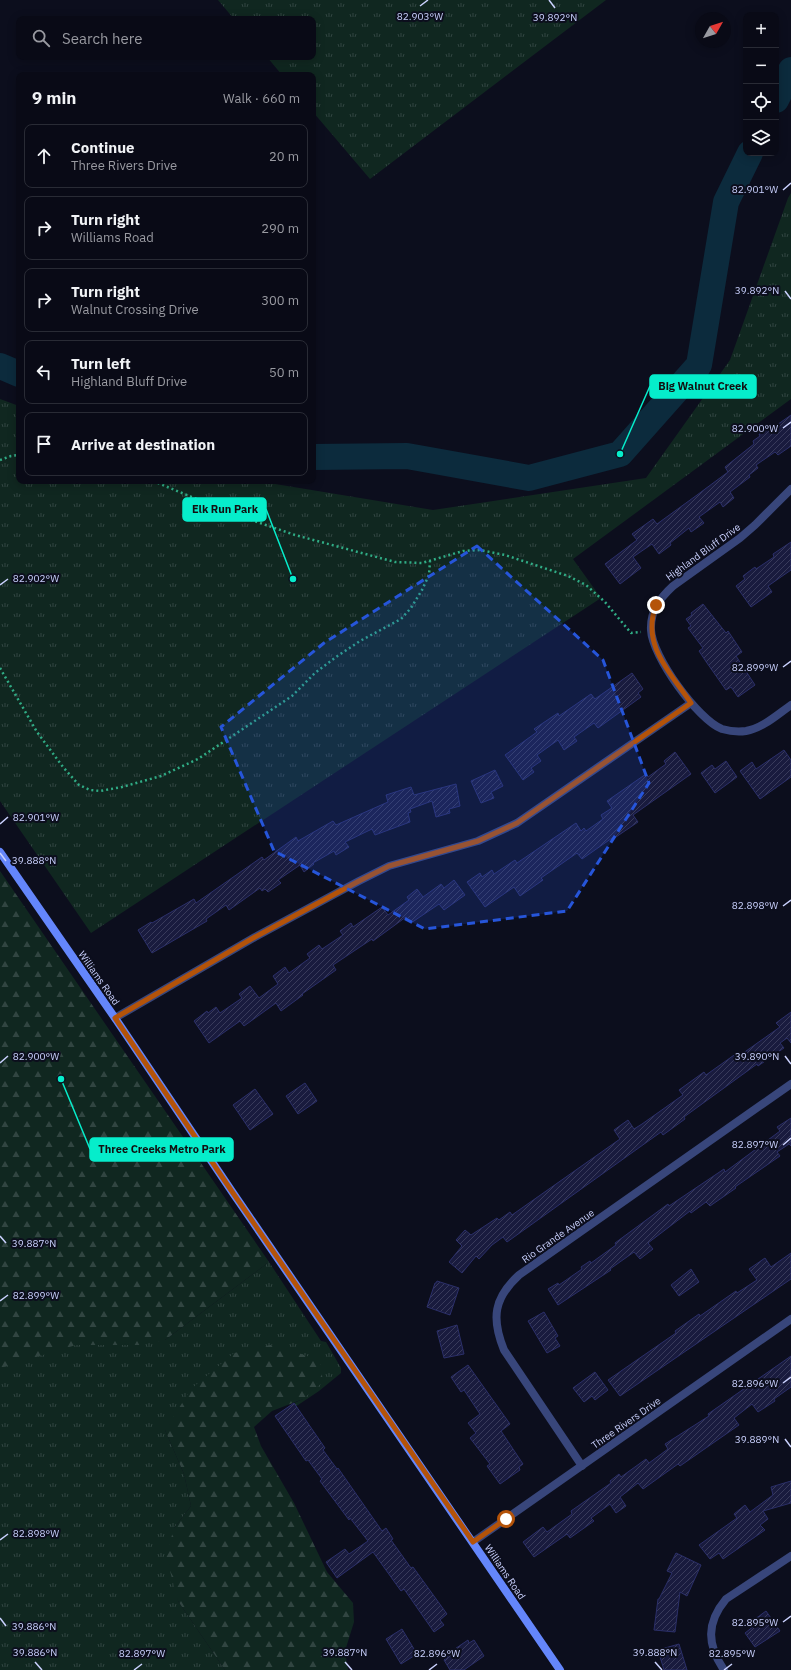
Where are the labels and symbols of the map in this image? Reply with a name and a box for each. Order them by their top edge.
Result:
text: 82.903°W [397,10,443,23]
text: 39.892°N [533,11,577,24]
north arrow [695,12,731,48]
text: 82.901°W [732,183,778,196]
text: 39.892°N [735,284,779,297]
callout: Big Walnut Creek [650,375,756,398]
text: Big Walnut Creek [658,379,748,393]
text: 82.900°W [732,422,778,435]
callout: Elk Run Park [183,498,266,521]
text: Elk Run Park [192,502,259,516]
street label: Highland Bluff Drive [663,520,743,584]
text: 82.902°W [13,572,59,585]
route end [647,596,665,614]
text: 82.899°W [732,661,778,674]
text: 82.901°W [13,811,59,824]
text: 39.888°N [12,854,56,867]
text: 82.898°W [732,899,778,912]
street label: Williams Road [75,948,123,1008]
text: 82.900°W [13,1050,59,1063]
text: 39.890°N [735,1050,779,1063]
callout: Three Creeks Metro Park [90,1138,233,1161]
text: 82.897°W [732,1138,778,1151]
text: Three Creeks Metro Park [98,1142,226,1156]
street label: Rio Grande Avenue [519,1206,597,1266]
text: 39.887°N [12,1237,56,1250]
text: 82.899°W [13,1289,59,1302]
text: 82.896°W [732,1377,778,1390]
street label: Three Rivers Drive [589,1394,664,1452]
text: 39.889°N [735,1433,779,1446]
route start [497,1510,515,1528]
text: 82.898°W [13,1527,59,1540]
street label: Williams Road [482,1542,528,1602]
text: 82.895°W [732,1616,778,1629]
text: 39.886°N [12,1620,56,1633]
text: 39.886°N [13,1646,57,1659]
text: 39.887°N [323,1646,367,1659]
text: 39.888°N [633,1646,677,1659]
text: 82.897°W [119,1647,165,1660]
text: 82.896°W [414,1647,460,1660]
text: 82.895°W [709,1647,755,1660]

